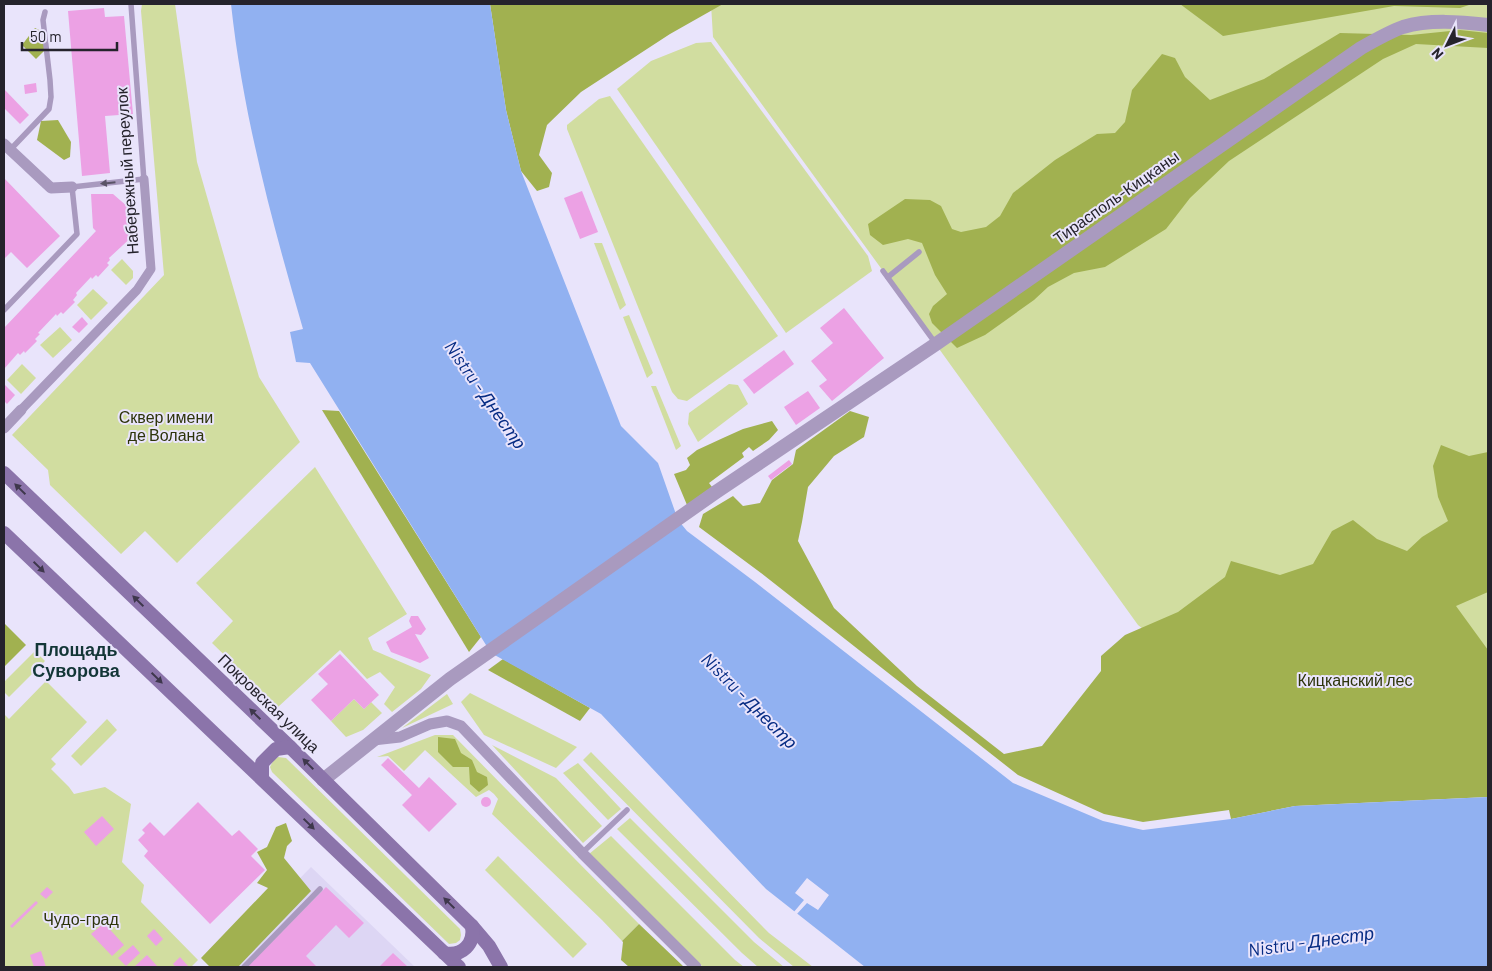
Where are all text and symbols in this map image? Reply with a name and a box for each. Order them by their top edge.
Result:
scale bar [22,20,118,52]
north arrow [1422,20,1472,70]
text: 50 m [30,27,62,45]
text: N [1428,45,1446,63]
street label: Набережный переулок [111,86,142,255]
street label: Тирасполь-Кицканы [1049,146,1182,247]
one-way arrow [99,179,115,187]
water label: Nistru - Днестр [440,336,531,453]
park label: Сквер имени де Волана [119,407,213,444]
one-way arrow [15,483,27,495]
one-way arrow [33,560,45,572]
one-way arrow [132,595,144,607]
district label: Площадь Суворова [32,638,121,681]
water label: Nistru - Днестр [697,648,802,753]
street label: Покровская улица [215,649,324,756]
park label: Кицканский лес [1298,670,1412,689]
one-way arrow [151,672,163,684]
one-way arrow [250,708,262,720]
one-way arrow [302,759,314,771]
one-way arrow [303,818,315,830]
one-way arrow [443,897,455,909]
park label: Чудо-град [43,909,119,928]
water label: Nistru - Днестр [1247,921,1375,961]

